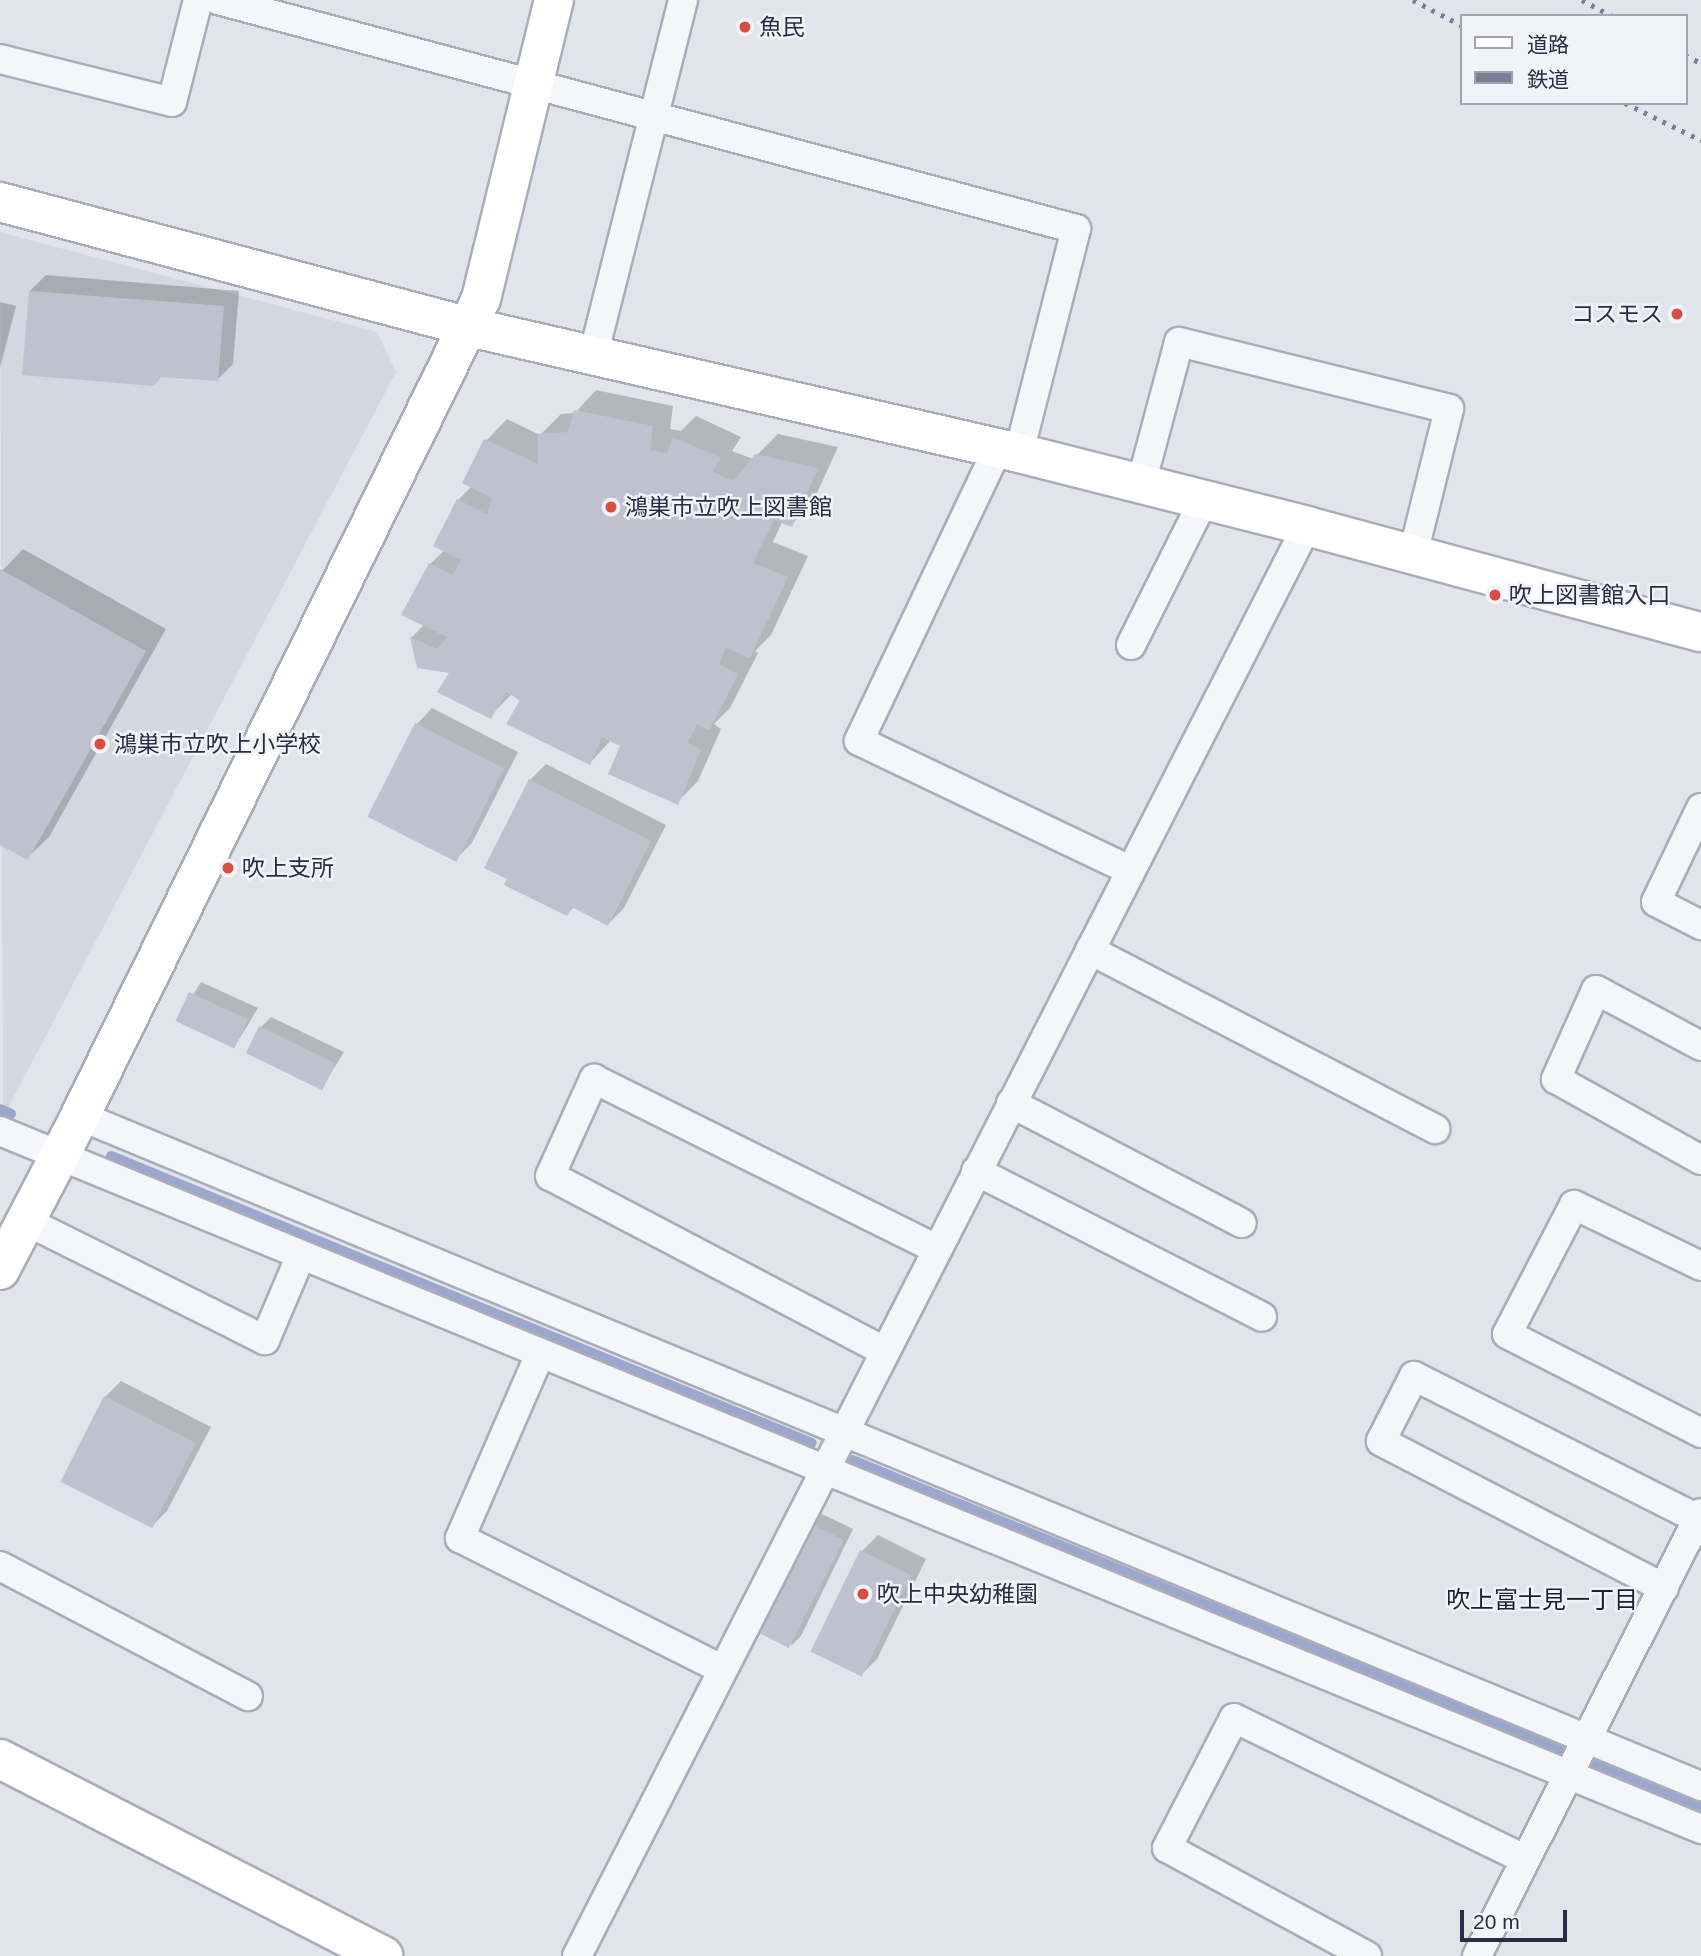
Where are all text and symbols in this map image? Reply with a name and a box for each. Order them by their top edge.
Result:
place label: 魚民 [759,13,805,41]
legend [1460,14,1687,105]
marker: 魚民 [737,19,753,35]
text: 道路 [1527,33,1569,56]
text: 鉄道 [1527,68,1569,91]
place label: コスモス [1571,300,1663,328]
marker: コスモス [1669,306,1685,322]
place label: 鴻巣市立吹上図書館 [625,493,832,521]
marker: 鴻巣市立吹上図書館 [603,499,619,515]
place label: 吹上図書館入口 [1509,581,1670,609]
marker: 吹上図書館入口 [1487,587,1503,603]
place label: 鴻巣市立吹上小学校 [114,730,321,758]
marker: 鴻巣市立吹上小学校 [92,736,108,752]
place label: 吹上支所 [242,854,334,882]
marker: 吹上支所 [220,860,236,876]
place label: 吹上中央幼稚園 [877,1580,1038,1608]
marker: 吹上中央幼稚園 [855,1586,871,1602]
district label: 吹上富士見一丁目 [1446,1586,1638,1614]
scale bar [1463,1896,1570,1940]
text: 20 m [1473,1910,1520,1933]

